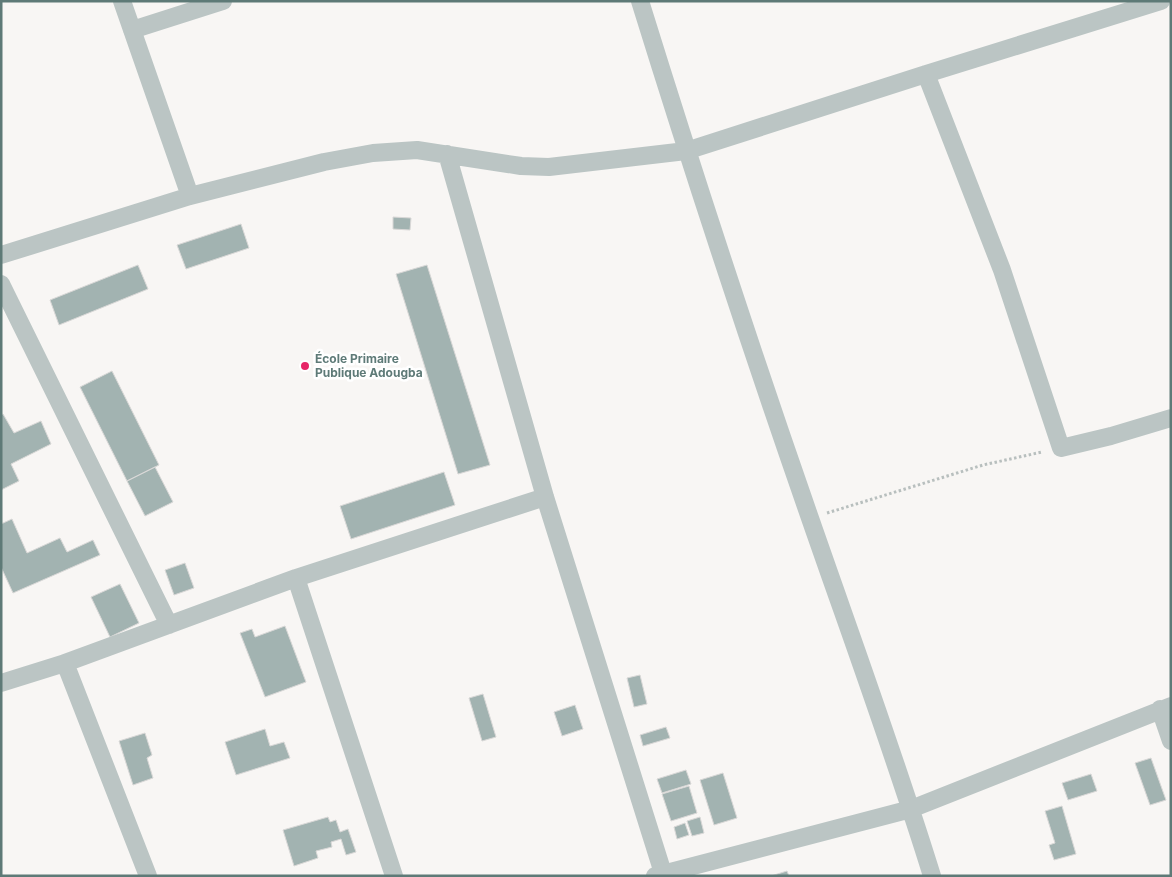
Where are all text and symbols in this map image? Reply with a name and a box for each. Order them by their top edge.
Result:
place label: École Primaire Publique Adougba [315,351,423,380]
marker: École Primaire Publique Adougba [299,360,311,372]

